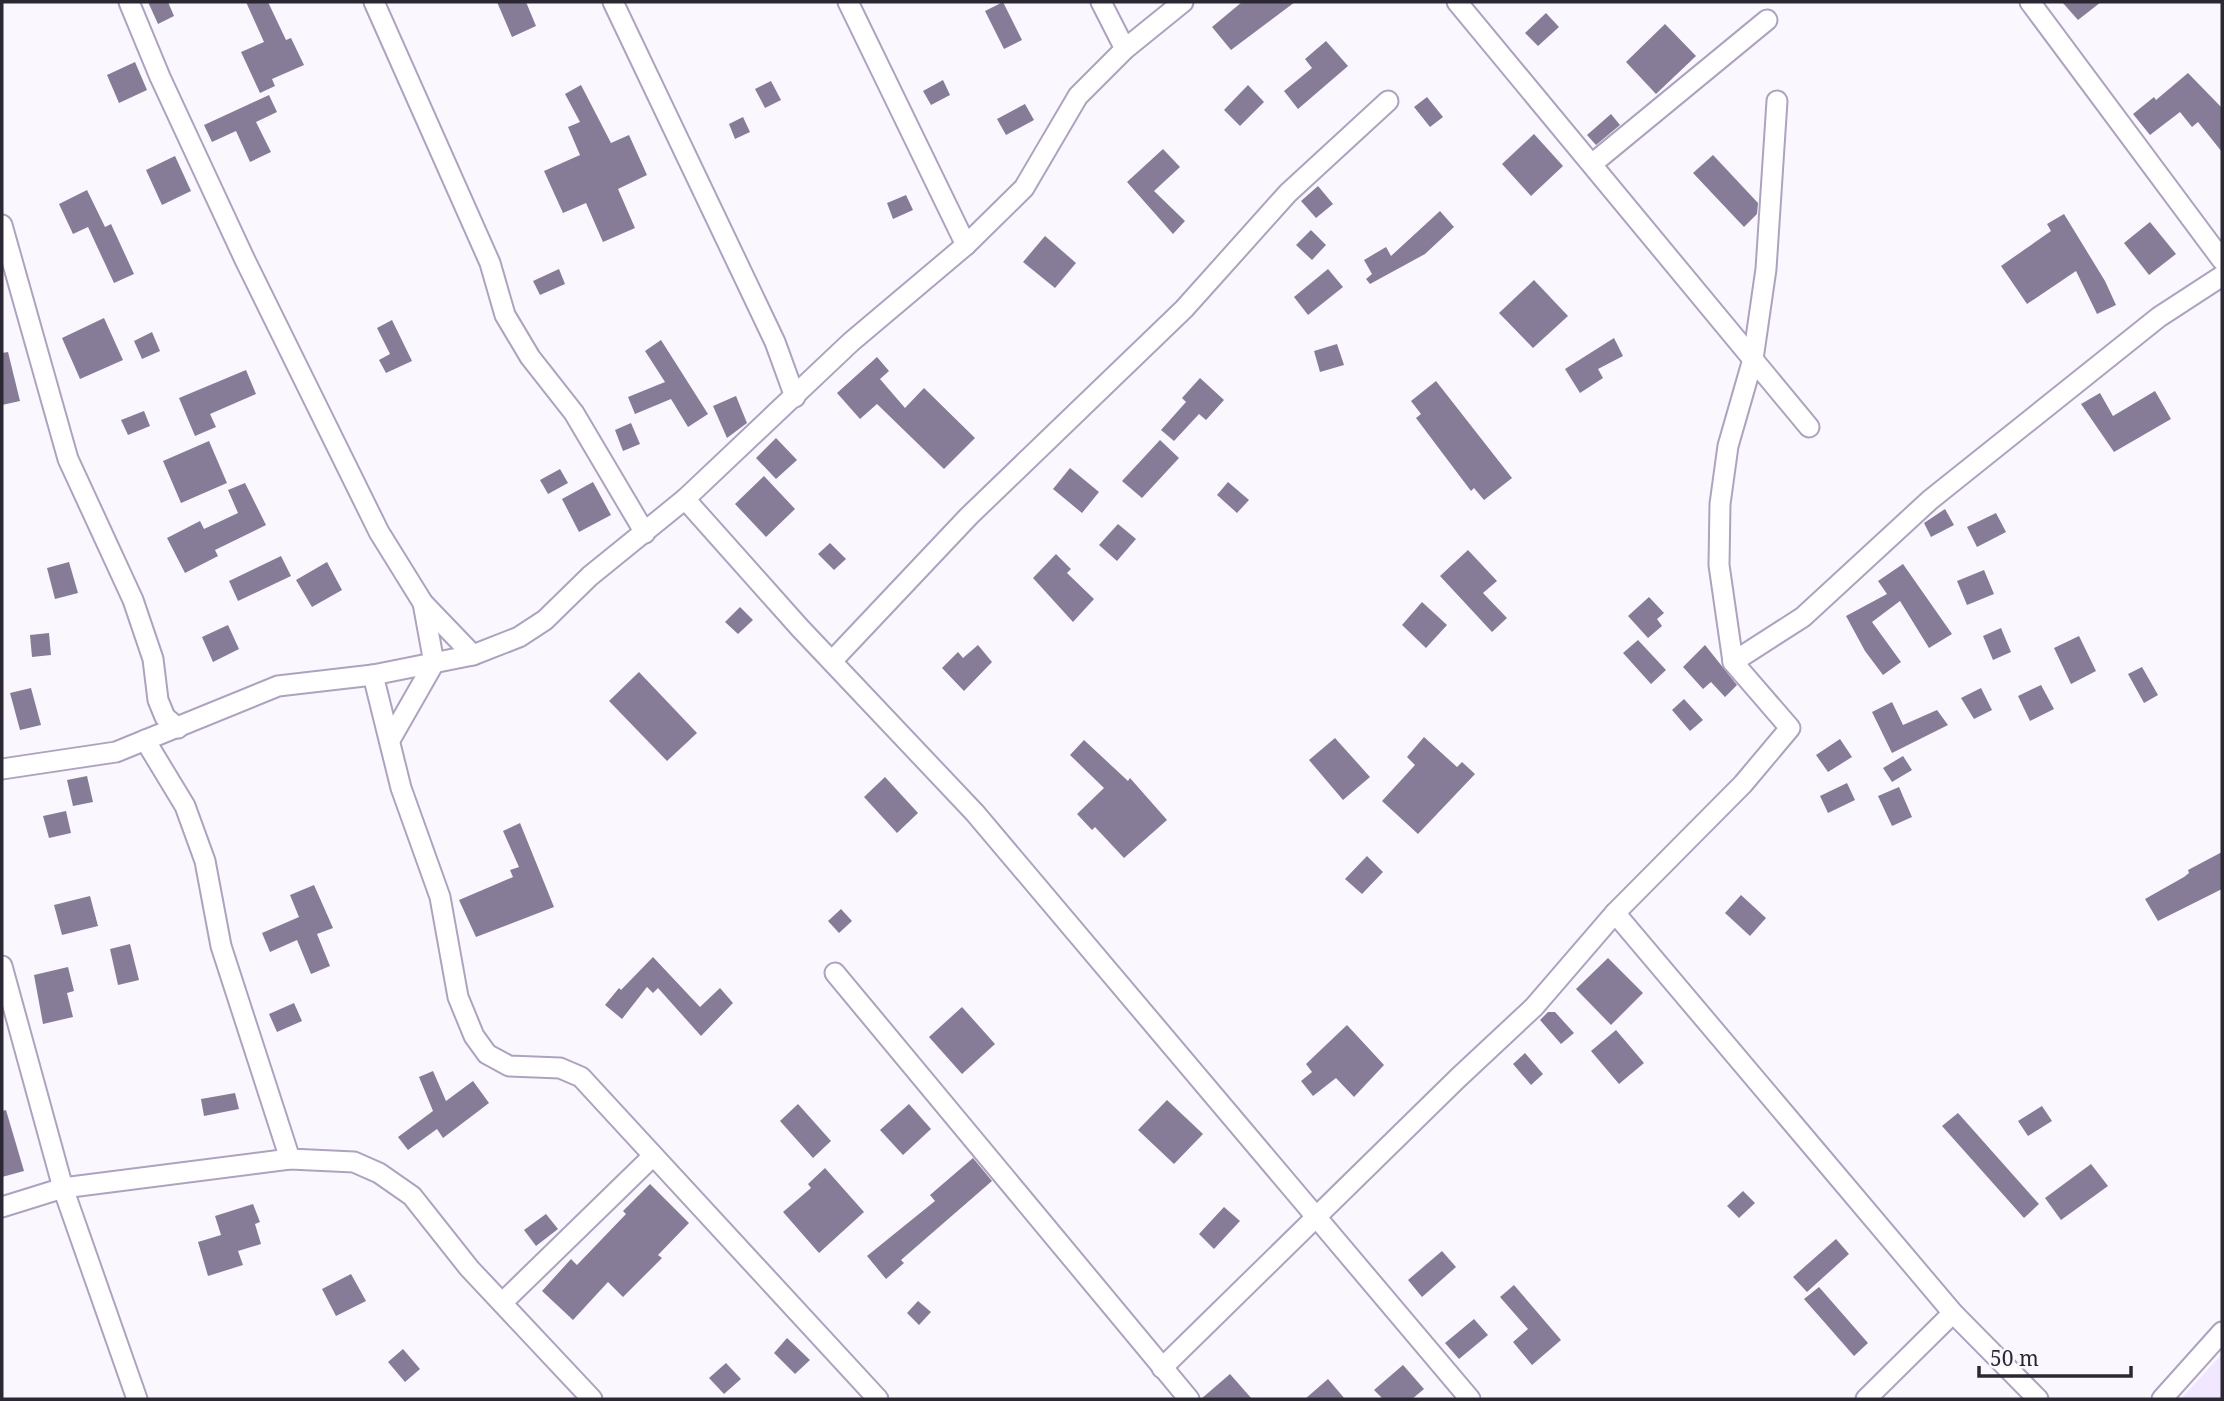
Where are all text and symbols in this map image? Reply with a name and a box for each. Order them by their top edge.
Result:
scale bar [1979,1334,2131,1378]
text: 50 m [1990,1344,2039,1372]

